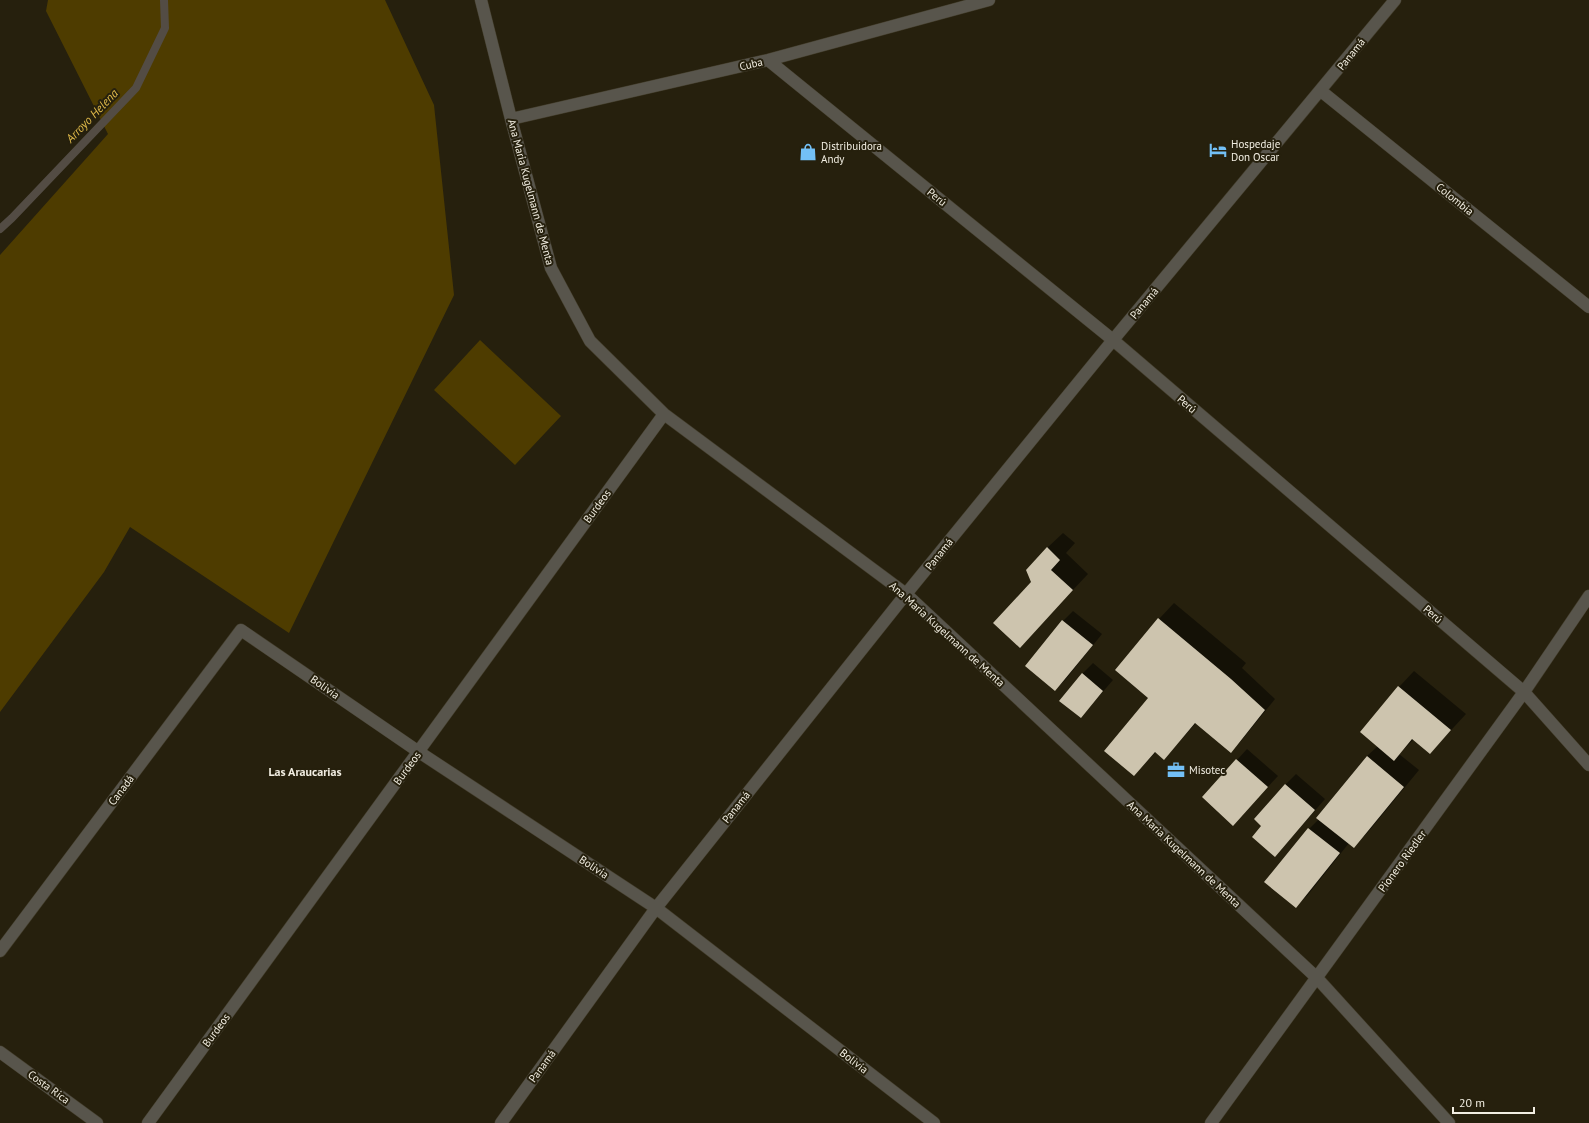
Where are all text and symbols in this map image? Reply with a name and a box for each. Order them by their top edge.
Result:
street label: Panamá [1334,35,1368,73]
street label: Cuba [738,55,764,73]
water label: Arroyo Helena [62,86,121,146]
street label: Ana Maria Kugelmann de Menta [505,118,557,266]
place label: Hospedaje Don Oscar [1231,137,1281,164]
place label: Distribuidora Andy [821,139,882,166]
hotel icon: Hospedaje Don Oscar [1208,140,1228,160]
shop icon: Distribuidora Andy [798,142,818,162]
street label: Colombia [1433,180,1477,218]
street label: Perú [924,185,950,209]
street label: Panamá [1127,284,1161,322]
street label: Perú [1174,392,1200,416]
street label: Burdeos [580,486,614,525]
street label: Panamá [922,535,956,573]
street label: Ana Maria Kugelmann de Menta [886,578,1008,690]
street label: Perú [1420,602,1446,626]
street label: Bolivia [308,672,342,702]
street label: Burdeos [390,748,424,787]
office icon: Misotec [1166,760,1186,780]
place label: Misotec [1189,763,1225,777]
district label: Las Araucarias [268,764,342,779]
street label: Canadá [105,772,137,808]
street label: Panamá [719,788,753,826]
street label: Ana Maria Kugelmann de Menta [1124,798,1244,910]
street label: Pionero Riedler [1375,827,1429,895]
street label: Bolivia [577,852,611,882]
street label: Burdeos [199,1010,233,1049]
street label: Bolivia [837,1046,871,1076]
street label: Panamá [525,1047,559,1085]
street label: Costa Rica [25,1067,73,1107]
scale bar [1453,1089,1534,1115]
text: 20 m [1459,1095,1485,1110]

